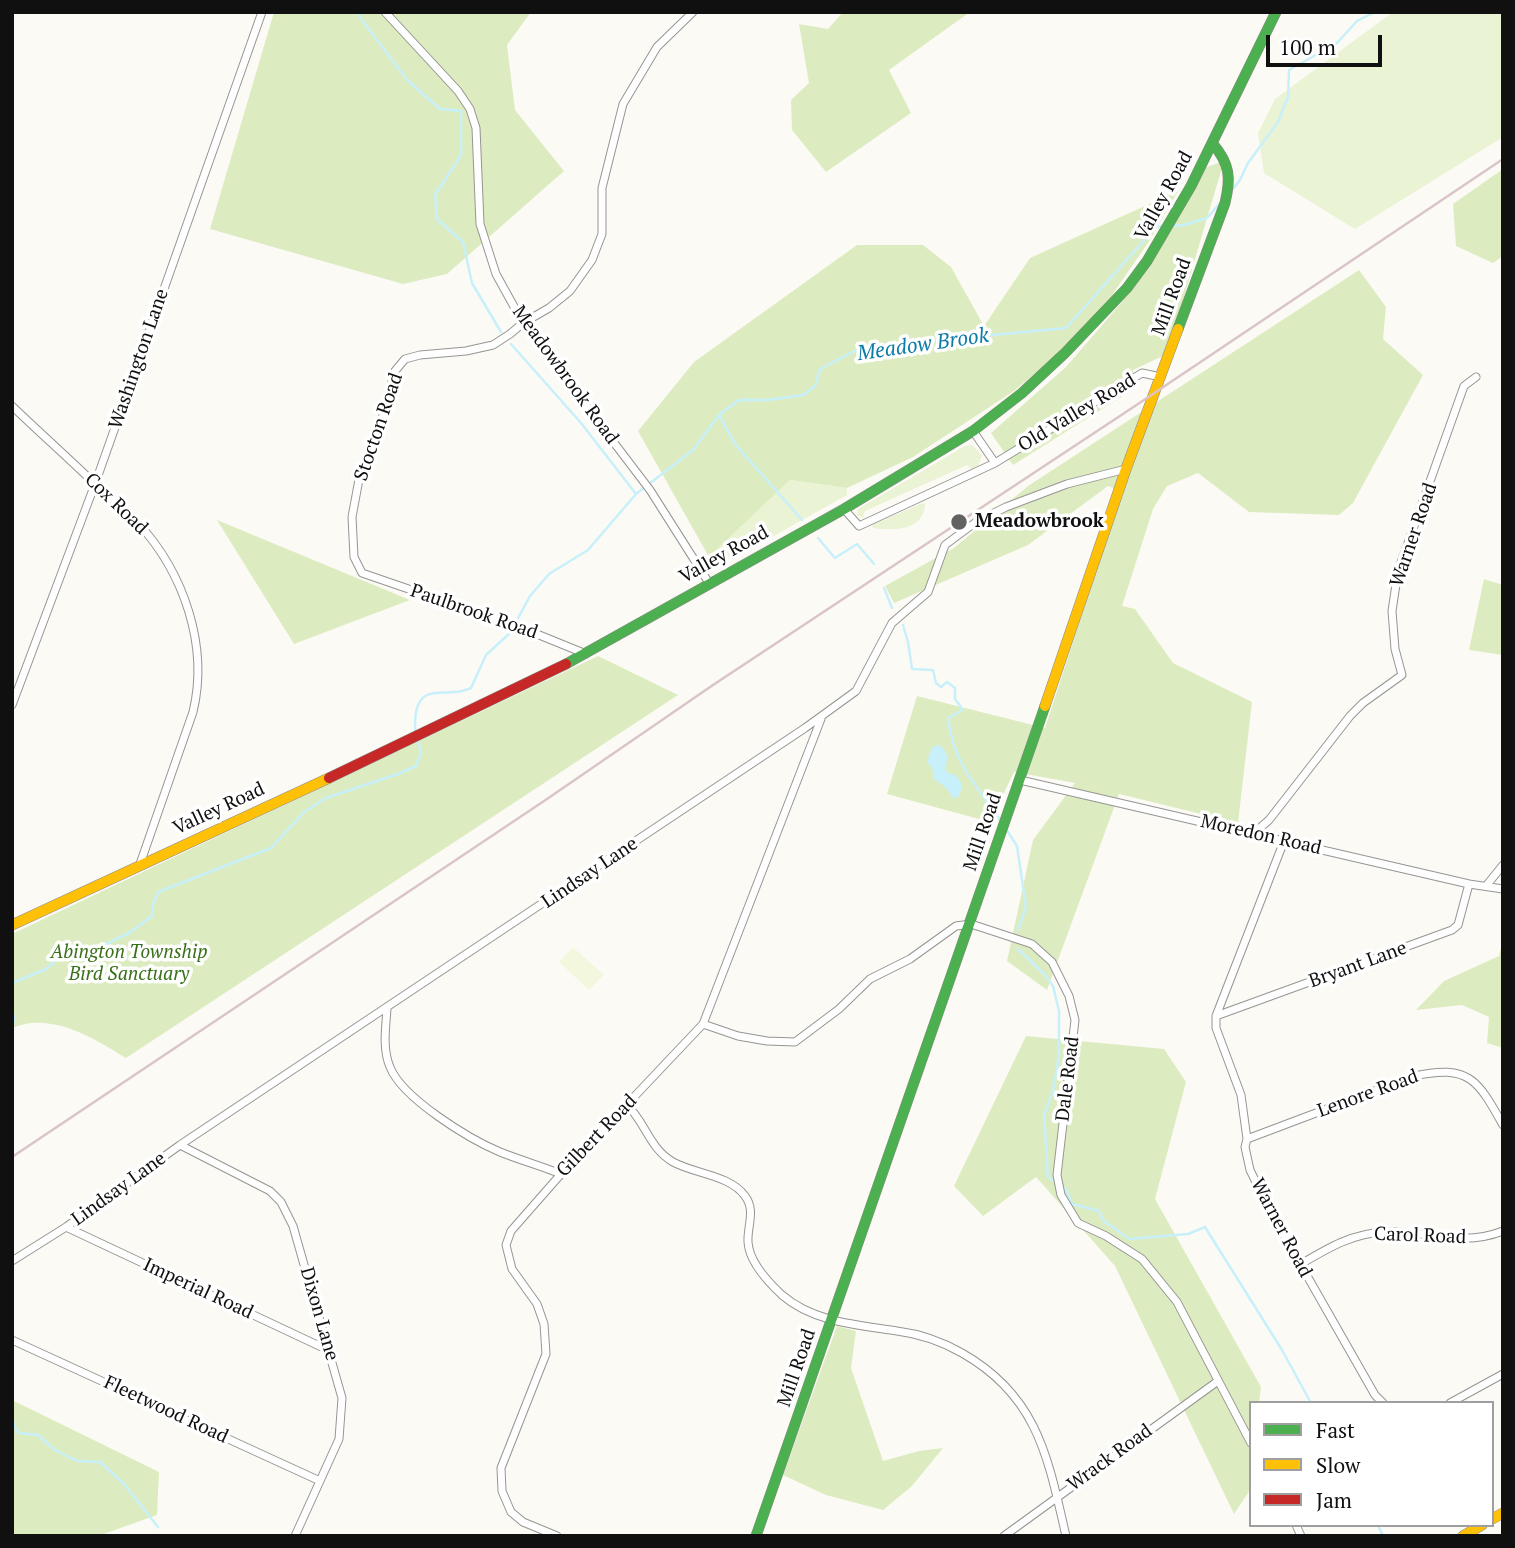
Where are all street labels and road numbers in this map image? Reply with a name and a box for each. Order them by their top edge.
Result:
street label: Valley Road [1130,147,1198,245]
street label: Mill Road [1147,255,1197,339]
street label: Washington Lane [104,286,174,432]
street label: Meadowbrook Road [507,301,623,449]
street label: Old Valley Road [1014,369,1140,457]
street label: Stocton Road [350,370,408,484]
street label: Cox Road [80,468,152,540]
street label: Warner Road [1386,480,1442,590]
street label: Valley Road [675,521,773,589]
street label: Paulbrook Road [407,580,541,644]
street label: Valley Road [170,778,268,840]
street label: Mill Road [959,790,1007,874]
street label: Moredon Road [1198,810,1324,860]
street label: Lindsay Lane [538,833,642,913]
street label: Bryant Lane [1306,937,1410,993]
street label: Dale Road [1051,1035,1085,1123]
street label: Lenore Road [1314,1065,1422,1123]
street label: Gilbert Road [552,1090,642,1182]
street label: Lindsay Lane [67,1147,171,1231]
street label: Warner Road [1245,1175,1317,1281]
street label: Carol Road [1373,1223,1467,1249]
street label: Imperial Road [139,1254,257,1324]
street label: Dixon Lane [295,1265,343,1363]
street label: Mill Road [773,1326,821,1410]
street label: Fleetwood Road [100,1371,232,1449]
street label: Wrack Road [1063,1420,1157,1496]

